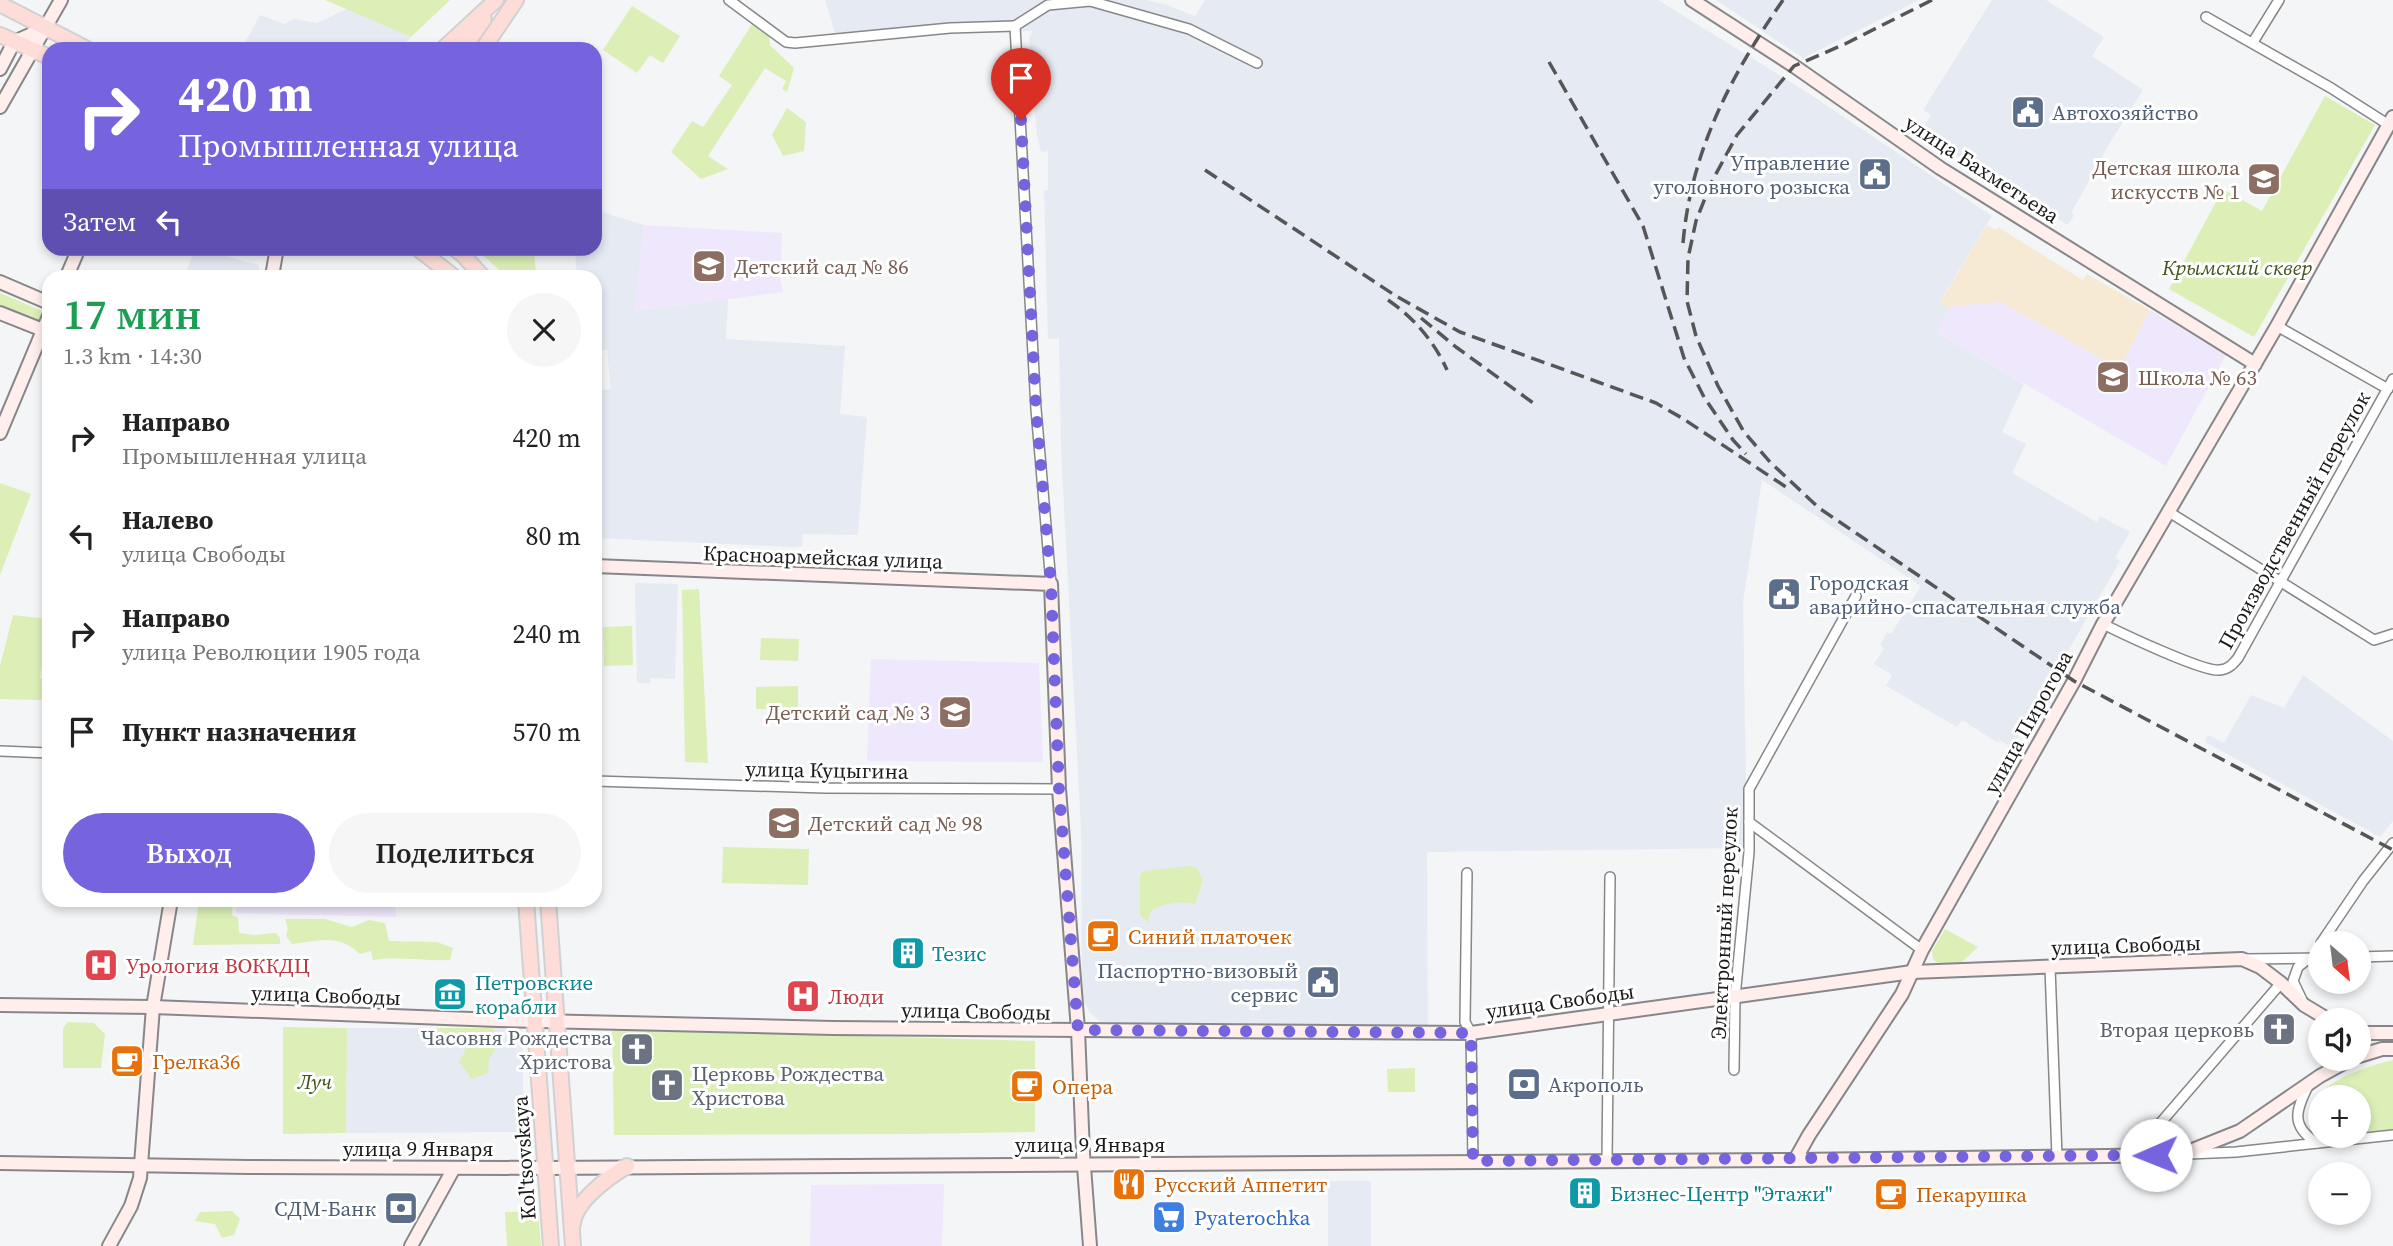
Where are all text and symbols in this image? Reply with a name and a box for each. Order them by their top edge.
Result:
pin [991,48,1051,120]
icon: arrive [1002,59,1040,97]
text: 420 m [178,60,313,127]
icon: right [63,70,154,161]
public building icon: Автохозяйство [2009,93,2047,131]
place label: Автохозяйство [2052,98,2198,127]
street label: улица Бахметьева [1899,108,2065,230]
text: Промышленная улица [178,124,519,168]
place label: Управление уголовного розыска [1653,148,1850,201]
place label: Детская школа искусств № 1 [2092,153,2240,206]
public building icon: Управление уголовного розыска [1856,155,1894,193]
school or university icon: Детская школа искусств № 1 [2245,160,2283,198]
icon: left [150,203,188,241]
text: Затем [63,204,136,240]
school or university icon: Детский сад № 86 [690,247,728,285]
place label: Детский сад № 86 [734,252,909,281]
park label: Крымский сквер [2161,253,2312,282]
text: 17 мин [63,285,201,343]
button: close [507,293,581,367]
text: 1.3 km · 14:30 [63,340,202,372]
school or university icon: Школа № 63 [2094,358,2132,396]
place label: Школа № 63 [2138,363,2257,392]
street label: Производственный переулок [2211,386,2377,654]
text: Направо [122,404,230,440]
icon: right [63,419,101,457]
text: 420 m [513,420,581,456]
text: Промышленная улица [122,440,367,472]
text: Налево [122,502,213,538]
icon: left [63,517,101,555]
text: 80 m [526,518,581,554]
text: улица Свободы [122,538,286,570]
street label: Красноармейская улица [702,538,944,576]
place label: Городская аварийно-спасательная служба [1809,568,2121,621]
public building icon: Городская аварийно-спасательная служба [1765,575,1803,613]
text: Направо [122,600,230,636]
icon: right [63,615,101,653]
text: 240 m [513,616,581,652]
text: улица Революции 1905 года [122,636,421,668]
street label: улица Пирогова [1977,645,2080,799]
school or university icon: Детский сад № 3 [936,693,974,731]
place label: Детский сад № 3 [766,698,930,727]
icon: arrive [63,713,101,751]
text: Пункт назначения [122,714,356,750]
text: 570 m [513,714,581,750]
street label: улица Куцыгина [745,754,909,786]
school or university icon: Детский сад № 98 [765,804,803,842]
street label: Электронный переулок [1703,806,1745,1040]
place label: Детский сад № 98 [808,809,983,838]
button: Выход [63,813,315,893]
button: Поделиться [329,813,581,893]
cafe icon: Синий платочек [1084,917,1122,955]
place label: Синий платочек [1128,922,1292,951]
street label: улица Свободы [2051,928,2201,962]
north arrow [2308,931,2371,994]
map controls [2308,931,2371,1225]
building icon: Тезис [889,934,927,972]
place label: Тезис [932,939,987,968]
hospital icon: Урология ВОККДЦ [82,946,120,984]
place label: Урология ВОККДЦ [126,951,310,980]
place label: Паспортно-визовый сервис [1097,956,1298,1009]
public building icon: Паспортно-визовый сервис [1304,963,1342,1001]
place label: Петровские корабли [475,968,593,1021]
museum icon: Петровские корабли [431,975,469,1013]
street label: улица Свободы [1484,976,1636,1026]
hospital icon: Люди [784,977,822,1015]
street label: улица Свободы [251,978,401,1012]
place label: Люди [828,982,884,1011]
street label: улица Свободы [901,995,1051,1027]
button: sound [2308,1008,2371,1071]
church icon: Вторая церковь [2260,1010,2298,1048]
place label: Вторая церковь [2099,1015,2254,1044]
place label: Часовня Рождества Христова [421,1023,612,1076]
church icon: Часовня Рождества Христова [618,1030,656,1068]
cafe icon: Грелка36 [108,1042,146,1080]
place label: Грелка36 [152,1047,241,1076]
place label: Церковь Рождества Христова [692,1059,885,1112]
bank icon: Акрополь [1505,1065,1543,1103]
church icon: Церковь Рождества Христова [648,1066,686,1104]
park label: Луч [297,1067,332,1096]
cafe icon: Опера [1008,1067,1046,1105]
place label: Акрополь [1548,1070,1644,1099]
place label: Опера [1052,1072,1114,1101]
button: + [2308,1085,2371,1148]
street label: Kol'tsovskaya [505,1095,543,1221]
position arrow [2119,1118,2193,1192]
street label: улица 9 Января [1015,1130,1165,1159]
street label: улица 9 Января [343,1134,493,1163]
button: − [2308,1162,2371,1225]
restaurant icon: Русский Аппетит [1110,1165,1148,1203]
place label: Русский Аппетит [1154,1170,1327,1199]
building icon: Бизнес-Центр "Этажи" [1566,1174,1604,1212]
cafe icon: Пекарушка [1872,1175,1910,1213]
place label: Бизнес-Центр "Этажи" [1610,1179,1833,1208]
place label: Пекарушка [1916,1180,2027,1209]
bank icon: СДМ-Банк [382,1189,420,1227]
place label: СДМ-Банк [274,1194,376,1223]
supermarket icon: Pyaterochka [1150,1198,1188,1236]
place label: Pyaterochka [1194,1203,1311,1232]

